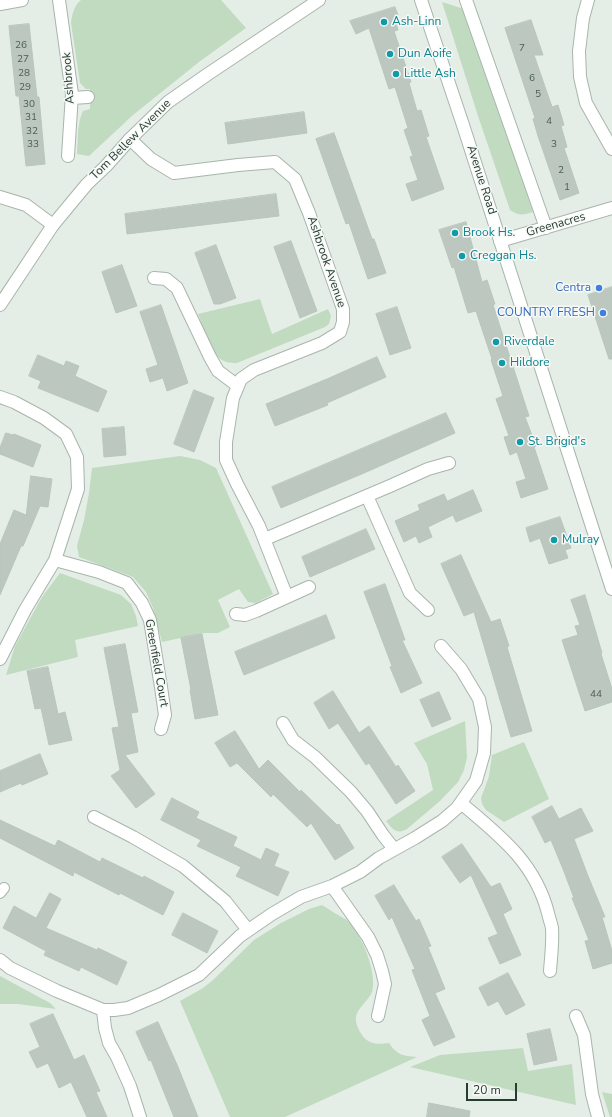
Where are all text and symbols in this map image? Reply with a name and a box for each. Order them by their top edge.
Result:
place label: Ash-Linn [392,15,441,29]
marker: Ash-Linn [379,17,389,27]
house number: 26 [15,40,27,52]
house number: 7 [519,43,525,55]
place label: Dun Aoife [398,47,452,61]
marker: Dun Aoife [385,49,395,59]
street label: Ashbrook [60,52,78,104]
house number: 27 [17,54,29,66]
place label: Little Ash [404,67,456,81]
house number: 28 [18,68,30,80]
marker: Little Ash [391,69,401,79]
house number: 6 [529,73,535,85]
house number: 29 [19,82,31,94]
house number: 5 [535,89,541,101]
street label: Tom Bellew Avenue [88,97,174,183]
house number: 30 [23,99,35,111]
house number: 31 [25,112,37,124]
house number: 4 [546,116,552,128]
house number: 32 [26,126,38,138]
house number: 33 [27,139,39,151]
house number: 3 [551,139,557,151]
street label: Avenue Road [463,144,499,216]
house number: 2 [558,165,564,177]
house number: 1 [564,182,570,194]
street label: Greenacres [525,210,587,240]
street label: Ashbrook Avenue [304,214,348,310]
place label: Brook Hs. [463,226,515,240]
marker: Brook Hs. [450,228,460,238]
place label: Creggan Hs. [470,249,537,263]
marker: Creggan Hs. [457,251,467,261]
place label: Centra [555,281,591,295]
marker: Centra [594,283,604,293]
place label: COUNTRY FRESH [497,306,595,320]
marker: COUNTRY FRESH [598,308,608,318]
place label: Riverdale [504,335,555,349]
marker: Riverdale [491,337,501,347]
place label: Hildore [510,356,550,370]
marker: Hildore [497,358,507,368]
place label: St. Brigid's [528,435,586,449]
marker: St. Brigid's [515,437,525,447]
place label: Mulray [562,533,599,547]
marker: Mulray [549,535,559,545]
street label: Greenfield Court [141,618,171,708]
house number: 44 [590,689,602,701]
scale bar [468,1075,519,1101]
text: 20 m [473,1082,501,1098]

